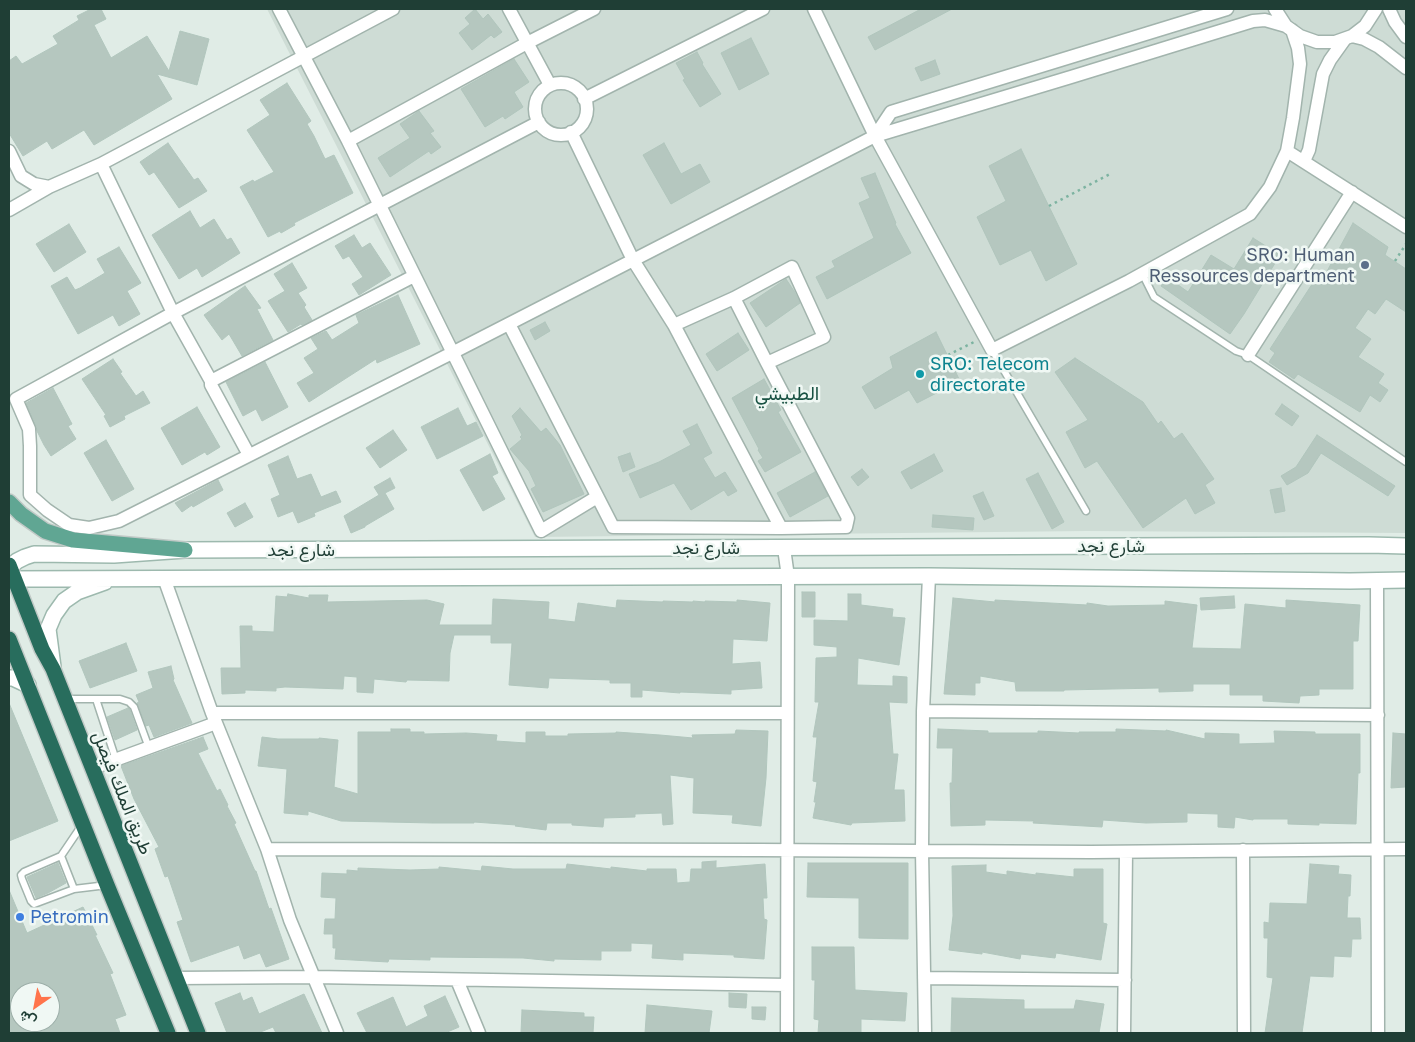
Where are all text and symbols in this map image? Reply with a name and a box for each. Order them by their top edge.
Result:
place label: SRO: Human Ressources department [1149,244,1355,286]
marker: SRO: Human Ressources department [1359,259,1371,271]
place label: SRO: Telecom directorate [930,353,1050,396]
marker: SRO: Telecom directorate [914,368,926,380]
district label: الطبيشي [755,383,819,405]
street label: شارع نجد [1077,535,1145,557]
street label: شارع نجد [672,537,740,559]
street label: شارع نجد [267,539,335,561]
street label: طريق الملك فيصل [87,728,157,858]
place label: Petromin [30,906,109,928]
marker: Petromin [14,911,26,923]
north arrow [10,982,60,1032]
text: ش [15,1007,39,1031]

